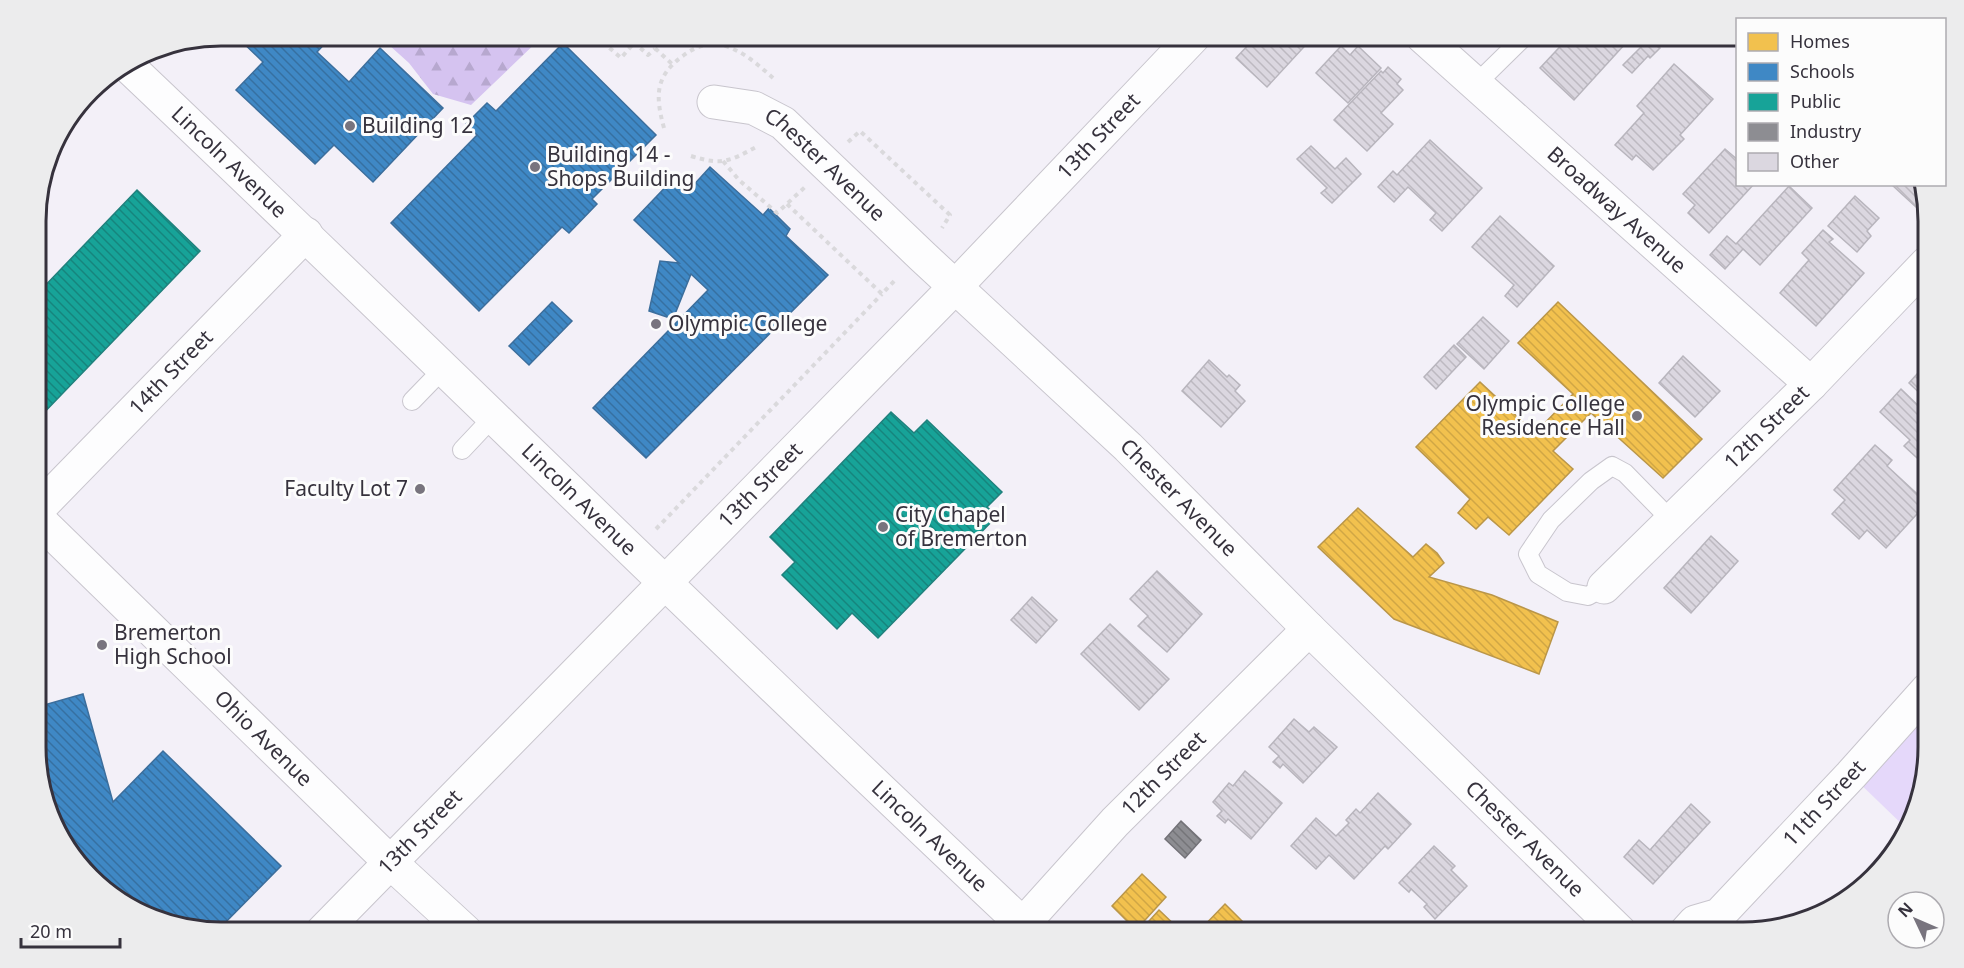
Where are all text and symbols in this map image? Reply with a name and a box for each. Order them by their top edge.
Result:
legend [1736,18,1946,186]
text: Homes [1790,29,1850,53]
text: Schools [1790,59,1855,83]
street label: 13th Street [1050,86,1146,185]
text: Public [1790,89,1841,113]
street label: Lincoln Avenue [166,100,294,223]
street label: Chester Avenue [760,101,892,227]
place label: Building 12 [362,111,473,139]
marker: Building 12 [343,119,357,133]
text: Industry [1790,119,1862,143]
place label: Building 14 - Shops Building [547,140,694,192]
street label: Broadway Avenue [1542,140,1693,279]
text: Other [1790,149,1840,173]
marker: Building 14 - Shops Building [528,160,542,174]
place label: Olympic College [668,309,827,337]
marker: Olympic College [649,317,663,331]
street label: 14th Street [122,323,219,421]
street label: 12th Street [1717,378,1815,475]
place label: Olympic College Residence Hall [1466,389,1625,441]
marker: Olympic College Residence Hall [1630,409,1644,423]
street label: Chester Avenue [1114,432,1244,562]
street label: 13th Street [712,436,808,533]
street label: Lincoln Avenue [516,437,643,561]
place label: Faculty Lot 7 [284,474,408,502]
marker: Faculty Lot 7 [413,482,427,496]
place label: City Chapel of Bremerton [895,500,1028,552]
marker: City Chapel of Bremerton [876,520,890,534]
place label: Bremerton High School [114,618,232,670]
marker: Bremerton High School [95,638,109,652]
street label: Ohio Avenue [209,684,319,792]
street label: 12th Street [1115,724,1212,821]
street label: 11th Street [1776,753,1871,852]
street label: Lincoln Avenue [866,774,994,897]
street label: Chester Avenue [1460,774,1591,903]
street label: 13th Street [371,782,468,880]
north arrow [1886,890,1946,950]
text: N [1893,897,1918,922]
scale bar [21,911,120,949]
text: 20 m [30,919,72,943]

